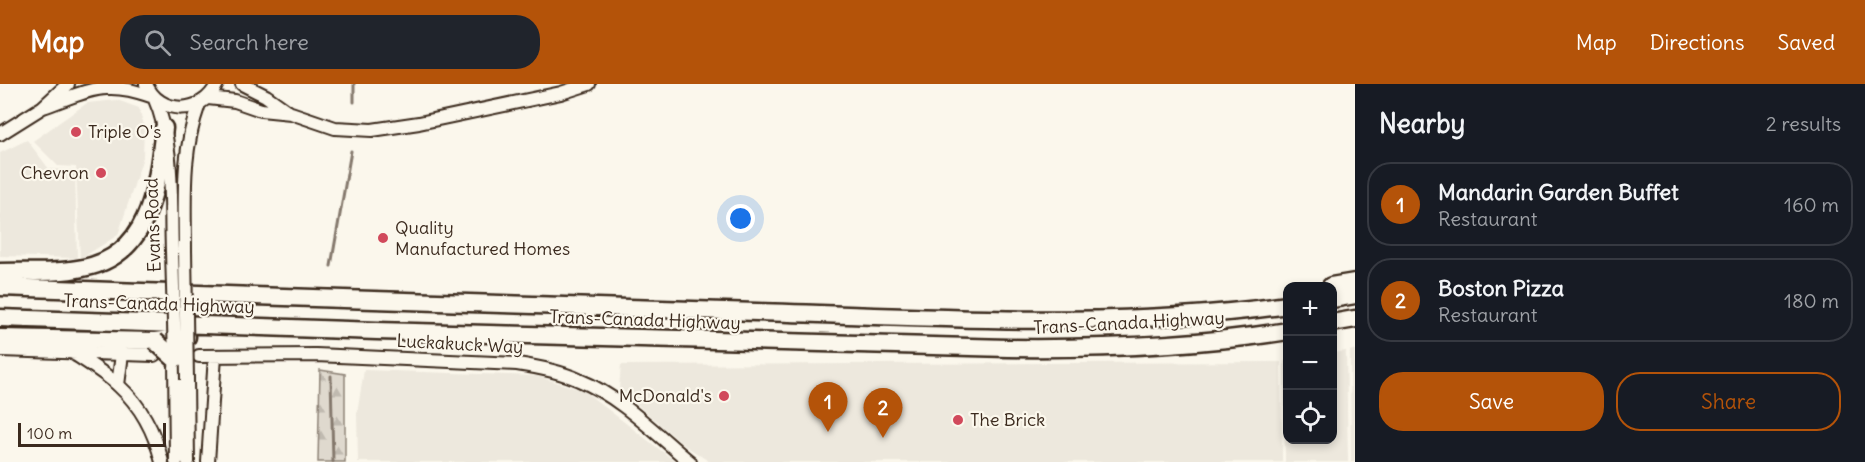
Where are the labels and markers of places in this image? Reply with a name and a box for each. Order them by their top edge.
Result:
place label: Triple O's [88,120,161,143]
marker: Triple O's [69,125,83,139]
place label: Chevron [21,161,89,184]
marker: Chevron [94,166,108,180]
place label: Quality Manufactured Homes [395,216,570,260]
marker: Quality Manufactured Homes [376,231,390,245]
pin: 1 [808,382,848,432]
place label: McDonald's [619,384,712,407]
pin: 2 [864,388,902,438]
marker: McDonald's [717,389,731,403]
place label: The Brick [970,408,1045,431]
marker: The Brick [951,413,965,427]

